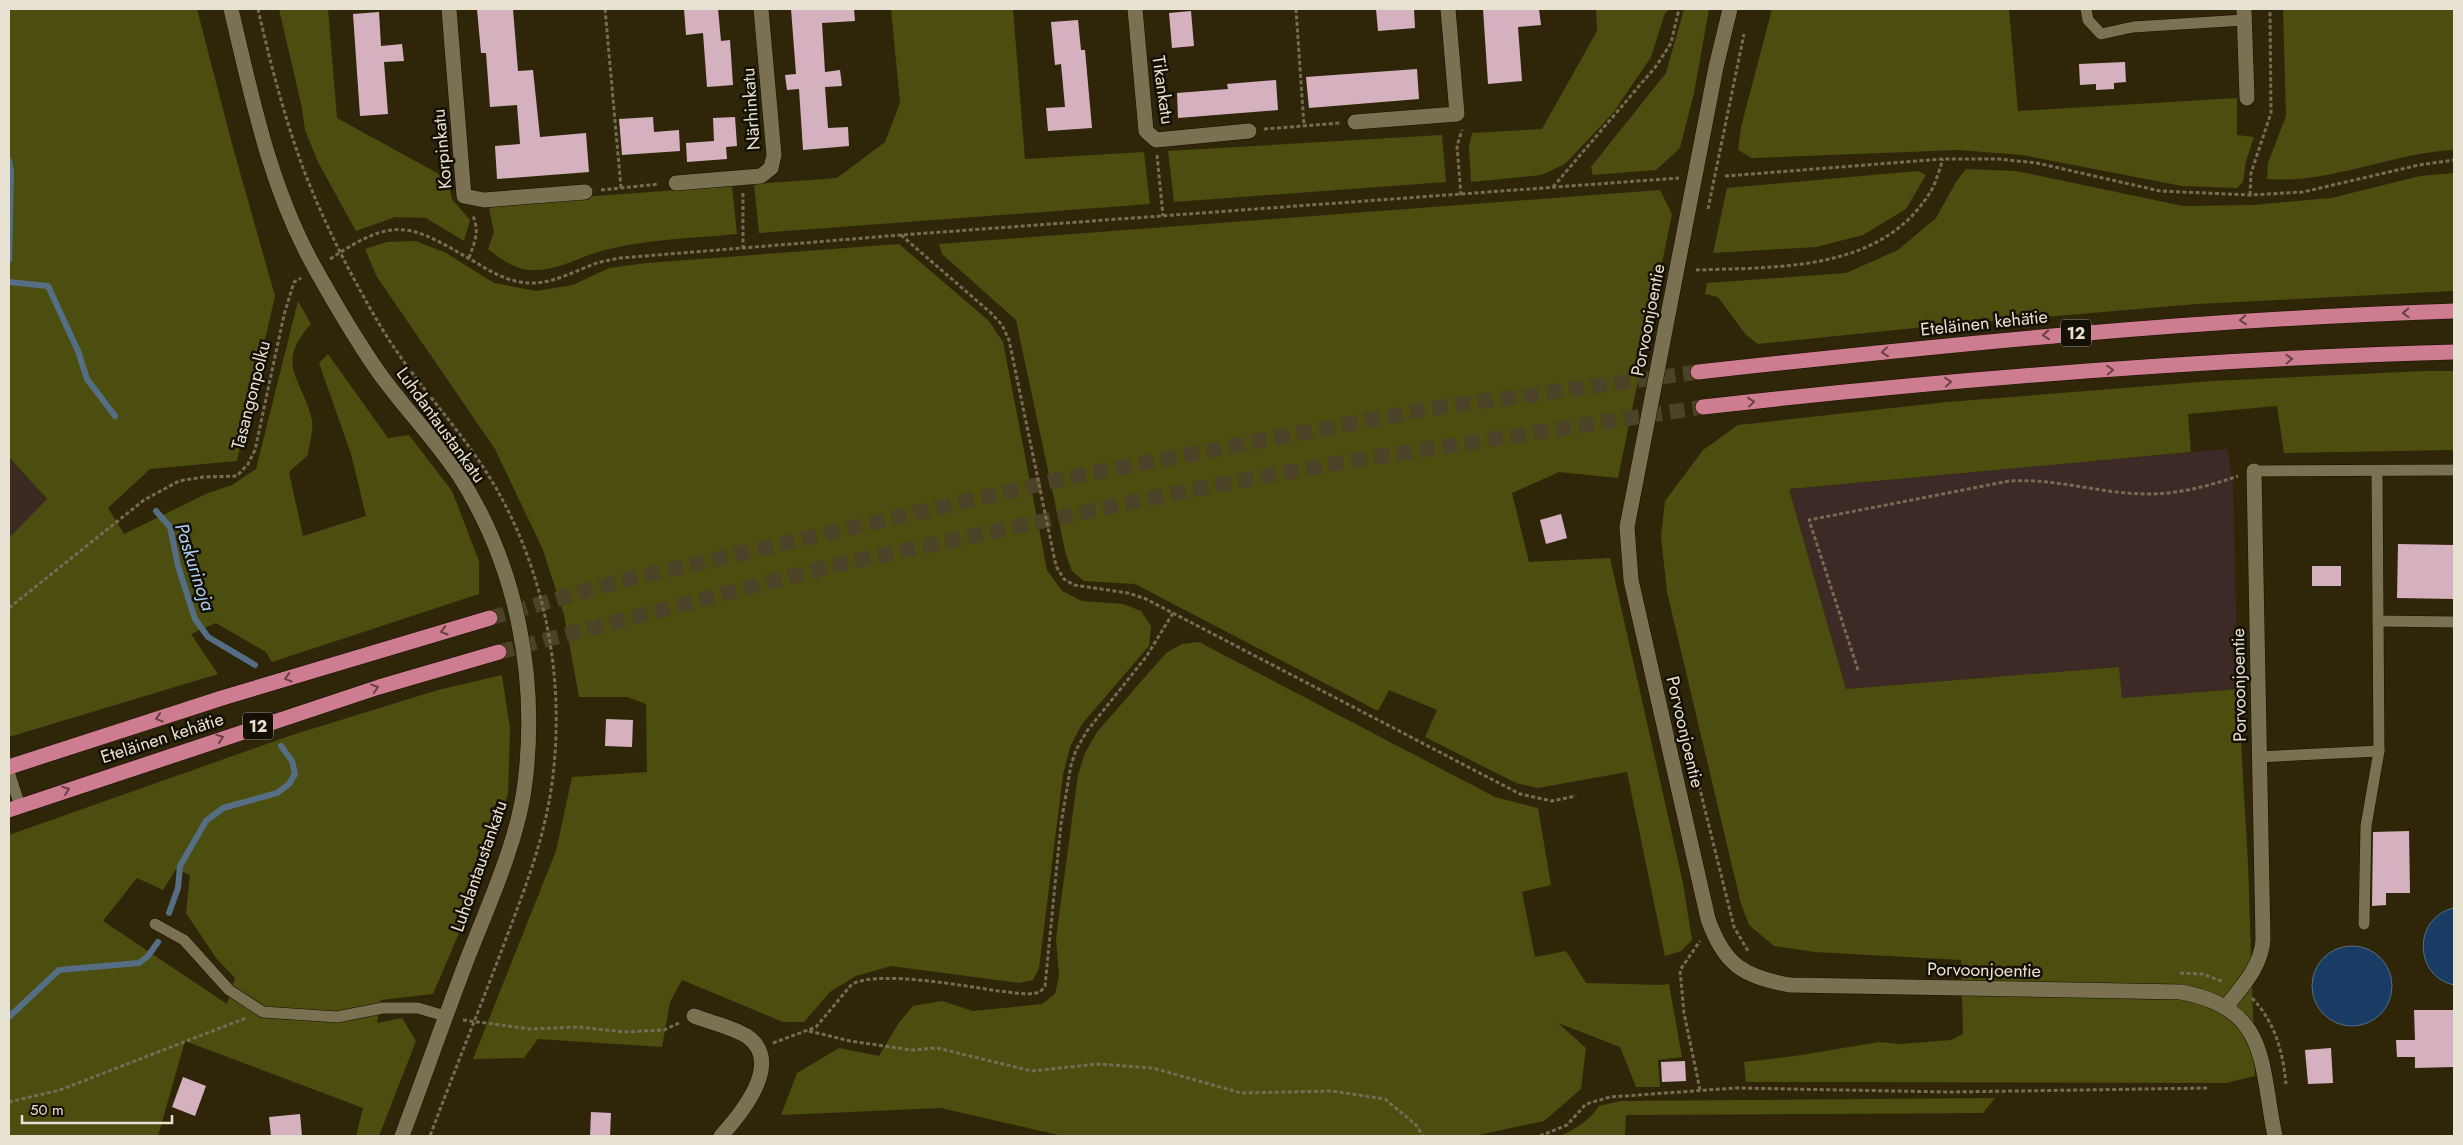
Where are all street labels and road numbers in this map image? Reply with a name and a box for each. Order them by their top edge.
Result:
street label: Tikankatu [1145,54,1181,126]
street label: Närhinkatu [735,67,767,151]
street label: Korpinkatu [426,108,458,190]
street label: Porvoonjoentie [1624,262,1672,378]
street label: Eteläinen kehätie [1919,303,2049,343]
road number: 12 [2061,319,2091,346]
street label: Tasangonpolku [225,338,277,452]
street label: Luhdantaustankatu [390,362,492,488]
street label: Porvoonjoentie [2225,628,2253,742]
street label: Porvoonjoentie [1660,674,1710,790]
street label: Eteläinen kehätie [97,706,227,770]
road number: 12 [243,712,273,739]
street label: Luhdantaustankatu [444,797,514,935]
street label: Porvoonjoentie [1927,956,2041,984]

